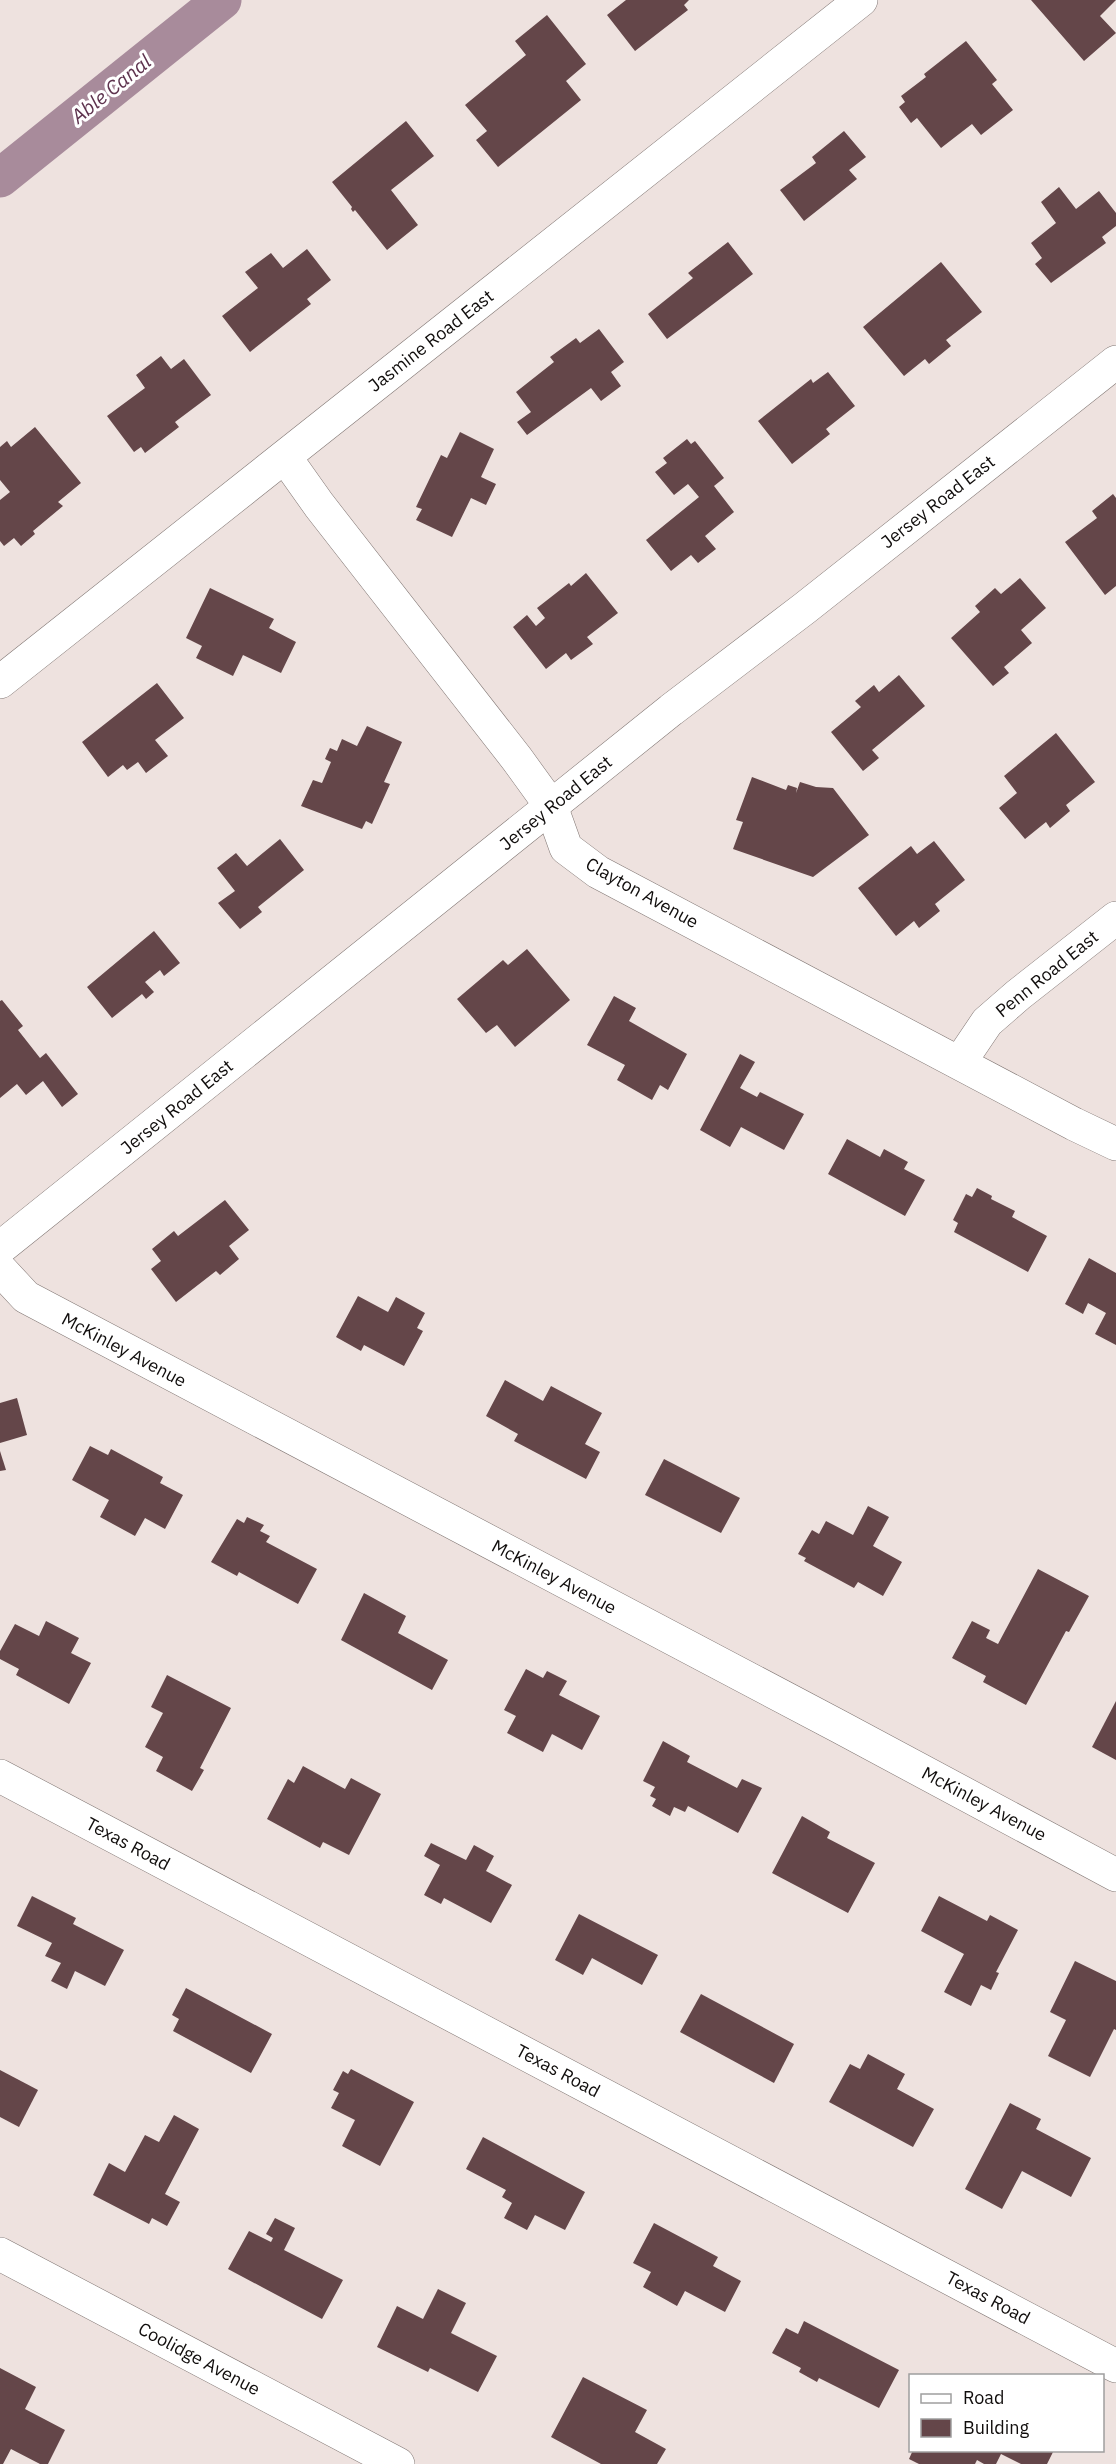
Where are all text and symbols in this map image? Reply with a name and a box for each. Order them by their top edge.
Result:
water label: Able Canal [64,48,157,130]
street label: Jasmine Road East [363,284,498,397]
street label: Jersey Road East [876,450,999,553]
street label: Jersey Road East [495,750,617,855]
street label: Clayton Avenue [582,852,703,933]
street label: Penn Road East [991,925,1103,1022]
street label: Jersey Road East [116,1054,238,1159]
street label: McKinley Avenue [58,1307,191,1392]
street label: McKinley Avenue [488,1534,621,1619]
street label: McKinley Avenue [918,1761,1051,1846]
street label: Texas Road [82,1812,174,1875]
street label: Texas Road [512,2039,604,2102]
street label: Texas Road [942,2266,1034,2329]
street label: Coolidge Avenue [134,2317,264,2400]
legend [909,2374,1104,2452]
text: Road [963,2386,1004,2409]
text: Building [963,2416,1030,2439]

